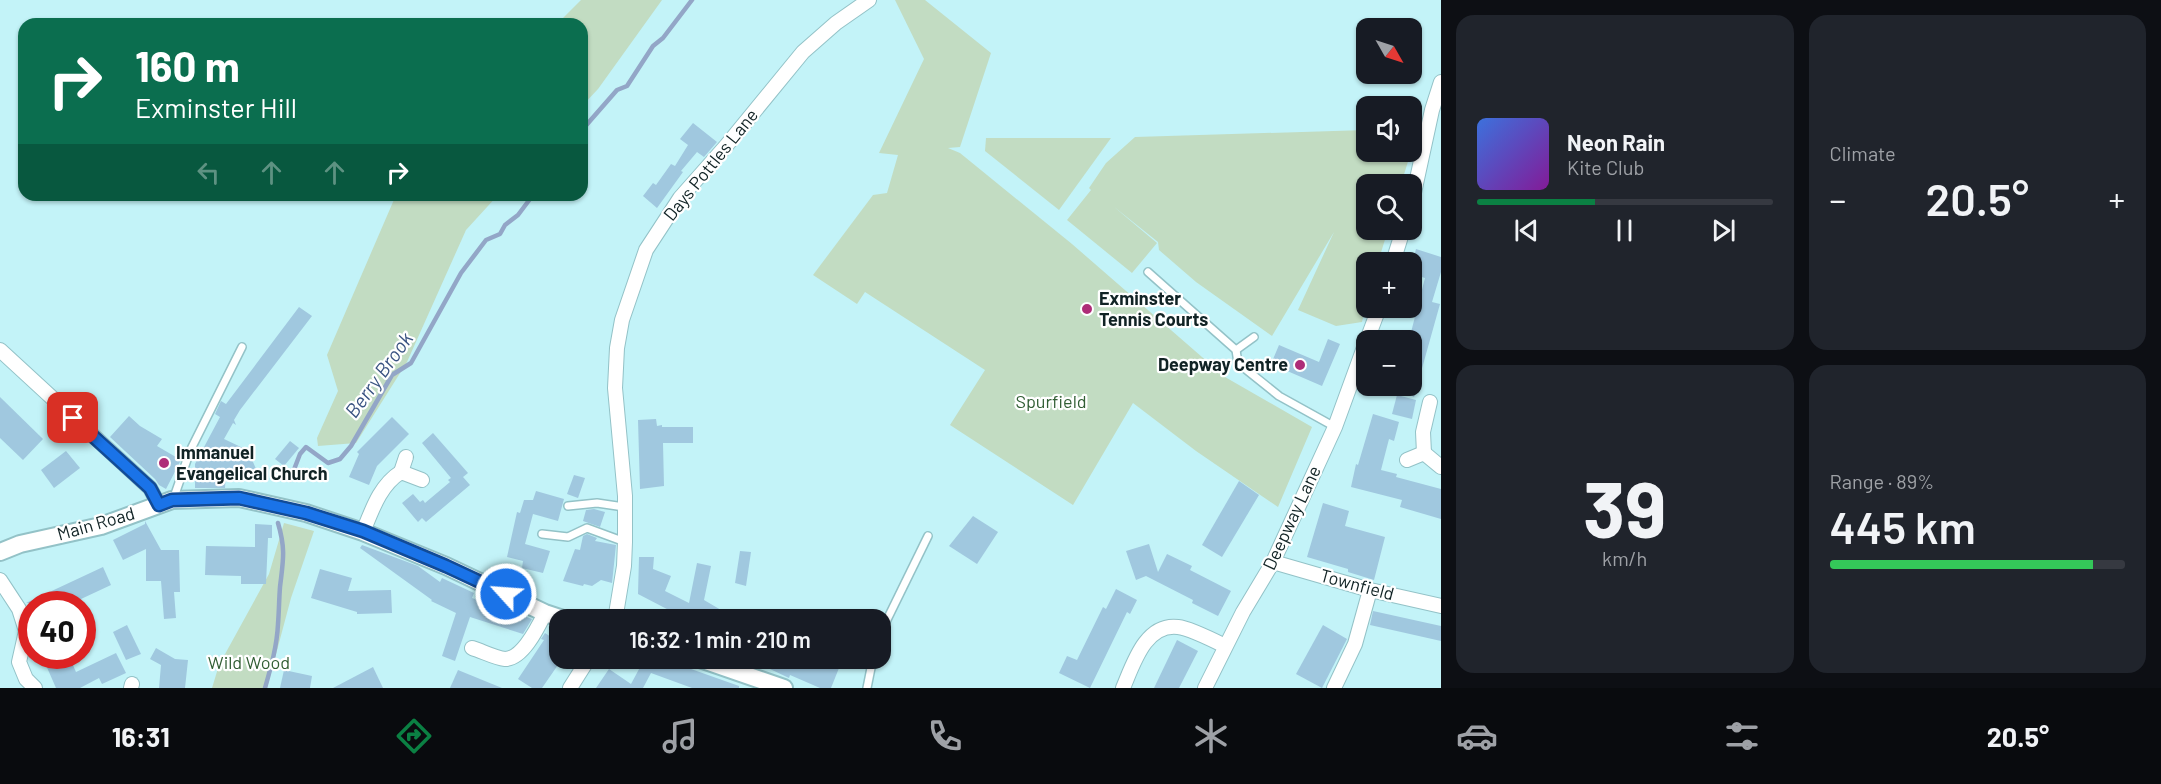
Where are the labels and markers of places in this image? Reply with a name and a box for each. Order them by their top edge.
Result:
place label: Exminster Tennis Courts [1099,287,1208,330]
marker: Exminster Tennis Courts [1080,302,1094,316]
place label: Deepway Centre [1158,353,1288,375]
marker: Deepway Centre [1293,358,1307,372]
pin [47,392,98,443]
place label: Immanuel Evangelical Church [176,441,328,484]
marker: Immanuel Evangelical Church [157,456,171,470]

